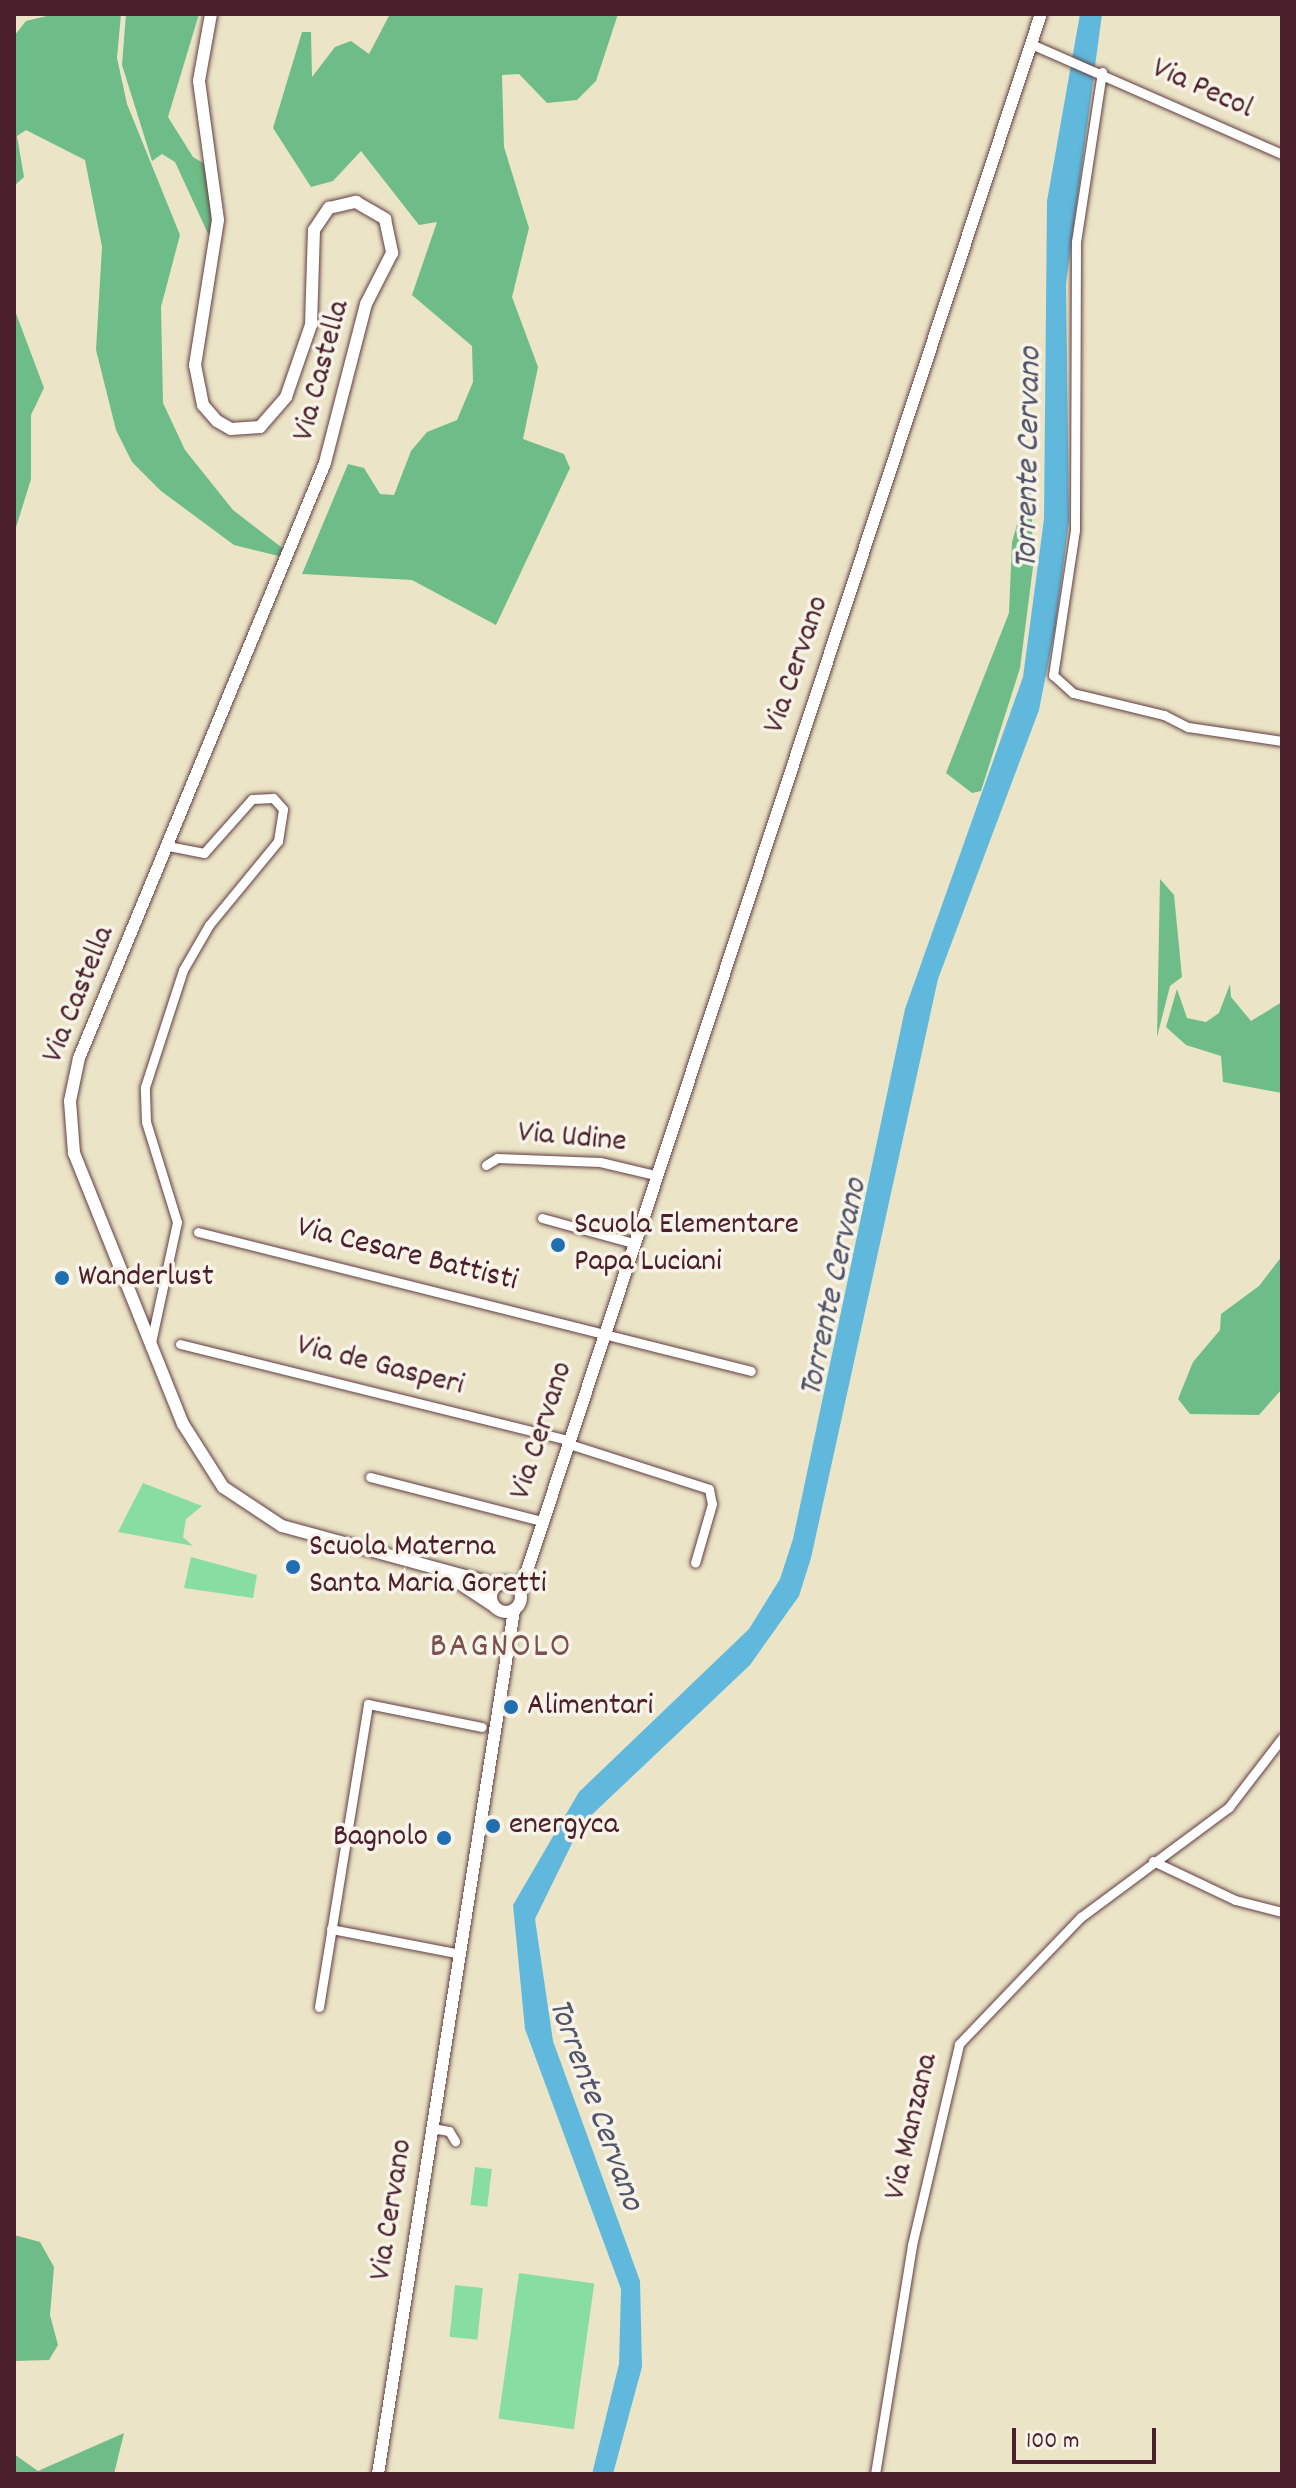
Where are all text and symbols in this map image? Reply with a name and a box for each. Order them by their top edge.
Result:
street label: Via Pecol [1145,51,1259,129]
street label: Via Castella [286,296,360,446]
water label: Torrente Cervano [1008,347,1052,569]
street label: Via Cervano [757,591,839,739]
street label: Via Castella [35,921,125,1069]
street label: Via Udine [516,1115,628,1163]
water label: Torrente Cervano [792,1175,878,1401]
place label: Scuola Elementare Papa Luciani [574,1208,799,1283]
street label: Via Cesare Battisti [293,1210,521,1302]
marker: Scuola Elementare Papa Luciani [549,1236,567,1254]
place label: Wanderlust [78,1259,214,1297]
marker: Wanderlust [53,1269,71,1287]
street label: Via de Gasperi [292,1328,468,1406]
street label: Via Cervano [503,1357,583,1505]
place label: Scuola Materna Santa Maria Goretti [309,1530,547,1605]
marker: Scuola Materna Santa Maria Goretti [284,1558,302,1576]
district label: BAGNOLO [430,1627,572,1671]
place label: Alimentari [527,1688,653,1726]
marker: Alimentari [502,1698,520,1716]
place label: energyca [509,1807,619,1845]
marker: energyca [484,1817,502,1835]
place label: Bagnolo [333,1819,428,1857]
marker: Bagnolo [435,1829,453,1847]
water label: Torrente Cervano [537,1994,651,2216]
street label: Via Manzana [878,2050,948,2204]
street label: Via Cervano [363,2137,423,2283]
scale bar [1016,2412,1160,2462]
text: 100 m [1026,2425,1079,2459]

